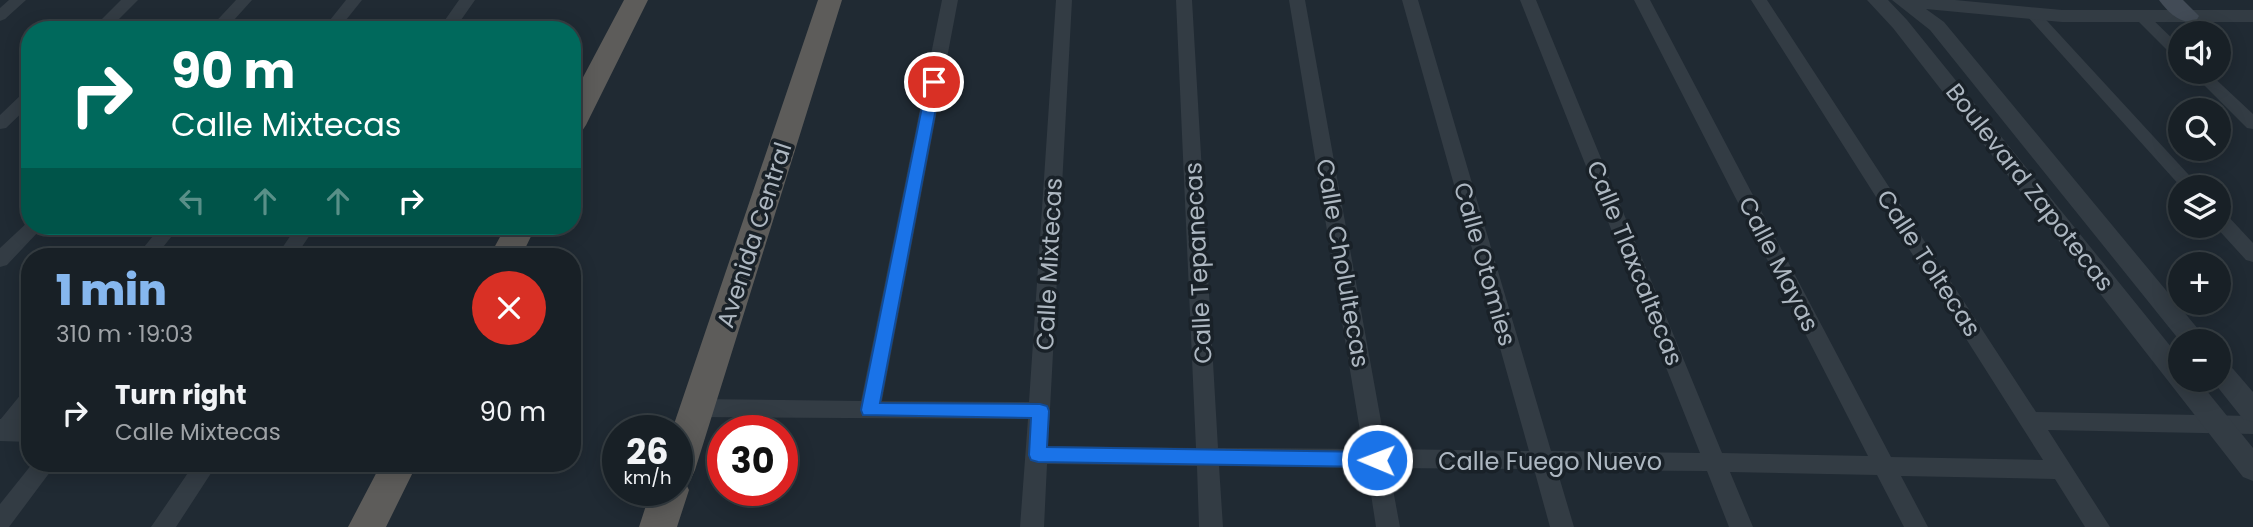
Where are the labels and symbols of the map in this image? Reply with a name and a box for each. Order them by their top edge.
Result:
pin [904,52,964,112]
street label: Boulevard Zapotecas [1938,76,2122,298]
street label: Avenida Central [708,138,800,332]
street label: Calle Cholultecas [1308,156,1378,370]
street label: Calle Tlaxcaltecas [1579,156,1691,370]
street label: Calle Tepanecas [1176,161,1220,365]
street label: Calle Mixtecas [1028,177,1070,351]
street label: Calle Otomies [1446,178,1524,350]
street label: Calle Toltecas [1869,183,1989,343]
street label: Calle Mayas [1731,191,1827,337]
speed limit sign: 30 [707,415,798,506]
position arrow [1340,423,1414,497]
street label: Calle Fuego Nuevo [1438,445,1662,478]

